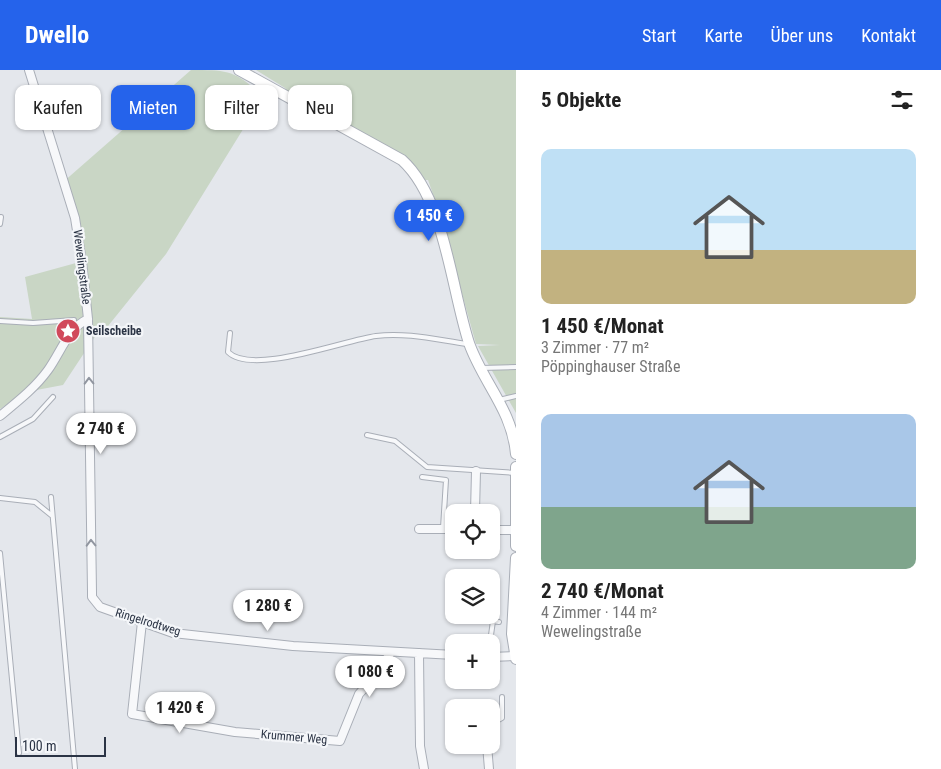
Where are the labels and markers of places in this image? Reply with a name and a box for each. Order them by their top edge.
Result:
pin: 1 450 € [383,200,475,242]
place icon: Seilscheibe [55,318,81,344]
place label: Seilscheibe [86,324,142,338]
pin: 2 740 € [55,412,147,455]
pin: 1 280 € [222,590,314,632]
pin: 1 080 € [324,656,416,698]
pin: 1 420 € [134,692,226,734]

